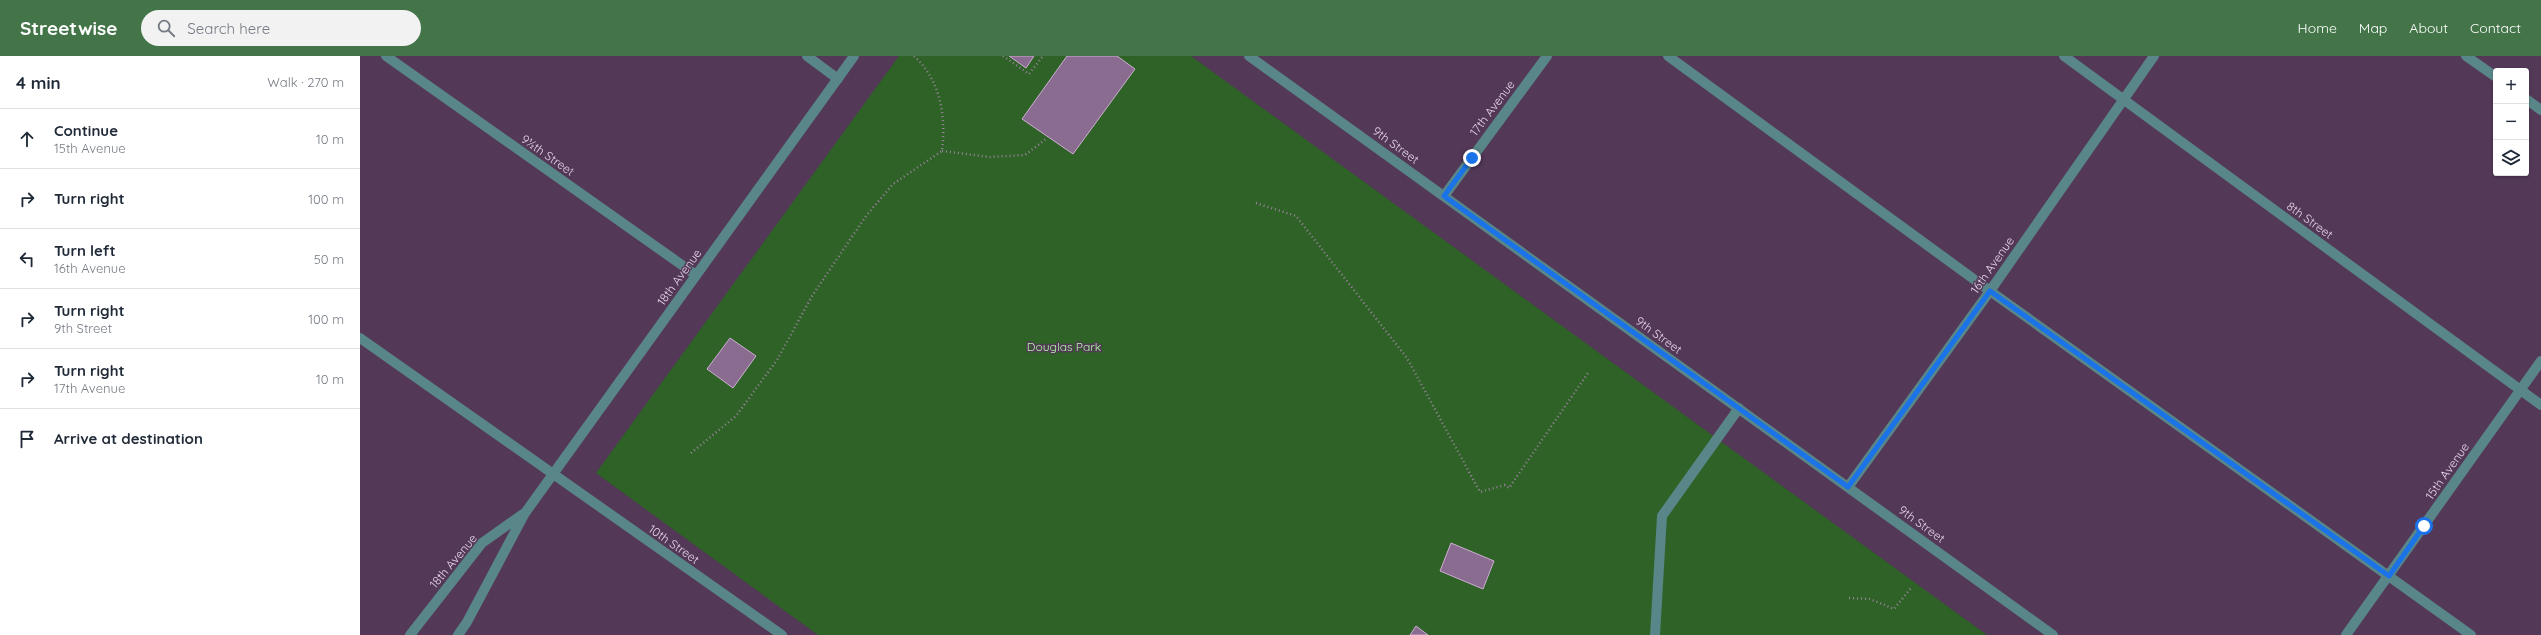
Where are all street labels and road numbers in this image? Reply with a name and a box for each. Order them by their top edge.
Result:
street label: 17th Avenue [1466,77,1518,139]
street label: 9th Street [1370,123,1422,167]
street label: 9½th Street [518,131,578,179]
street label: 8th Street [2284,198,2336,242]
street label: 16th Avenue [1967,233,2017,296]
street label: 18th Avenue [653,246,705,308]
street label: 9th Street [1633,313,1685,357]
street label: 15th Avenue [2422,439,2472,502]
street label: 9th Street [1896,502,1948,546]
street label: 10th Street [646,521,702,567]
street label: 18th Avenue [426,531,480,591]

